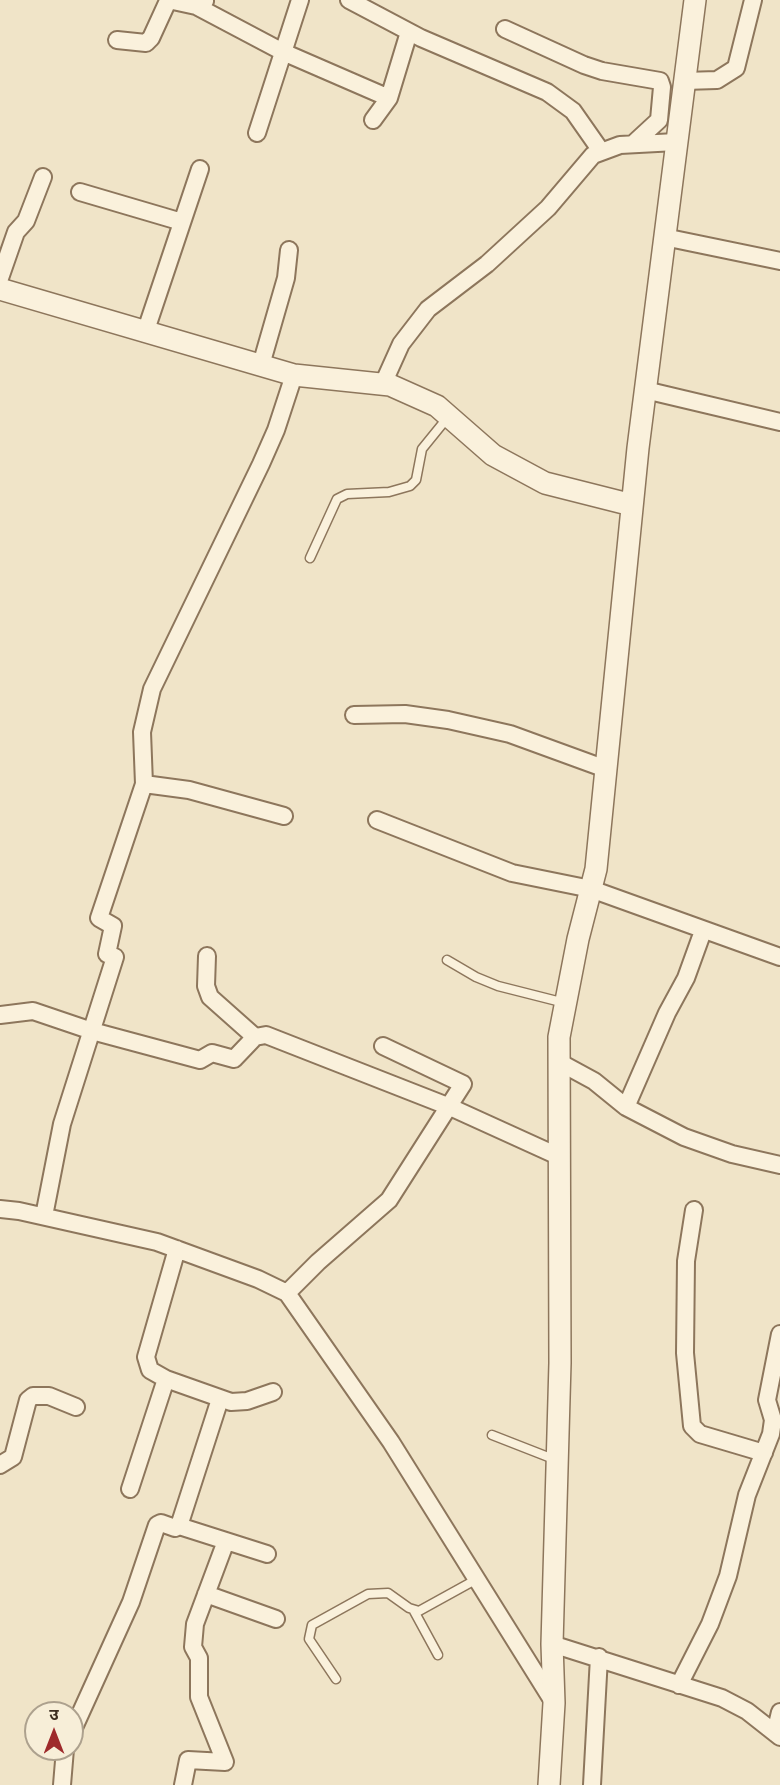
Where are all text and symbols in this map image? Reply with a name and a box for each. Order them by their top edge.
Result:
north arrow [24,1701,84,1761]
text: उ [49,1705,59,1724]

